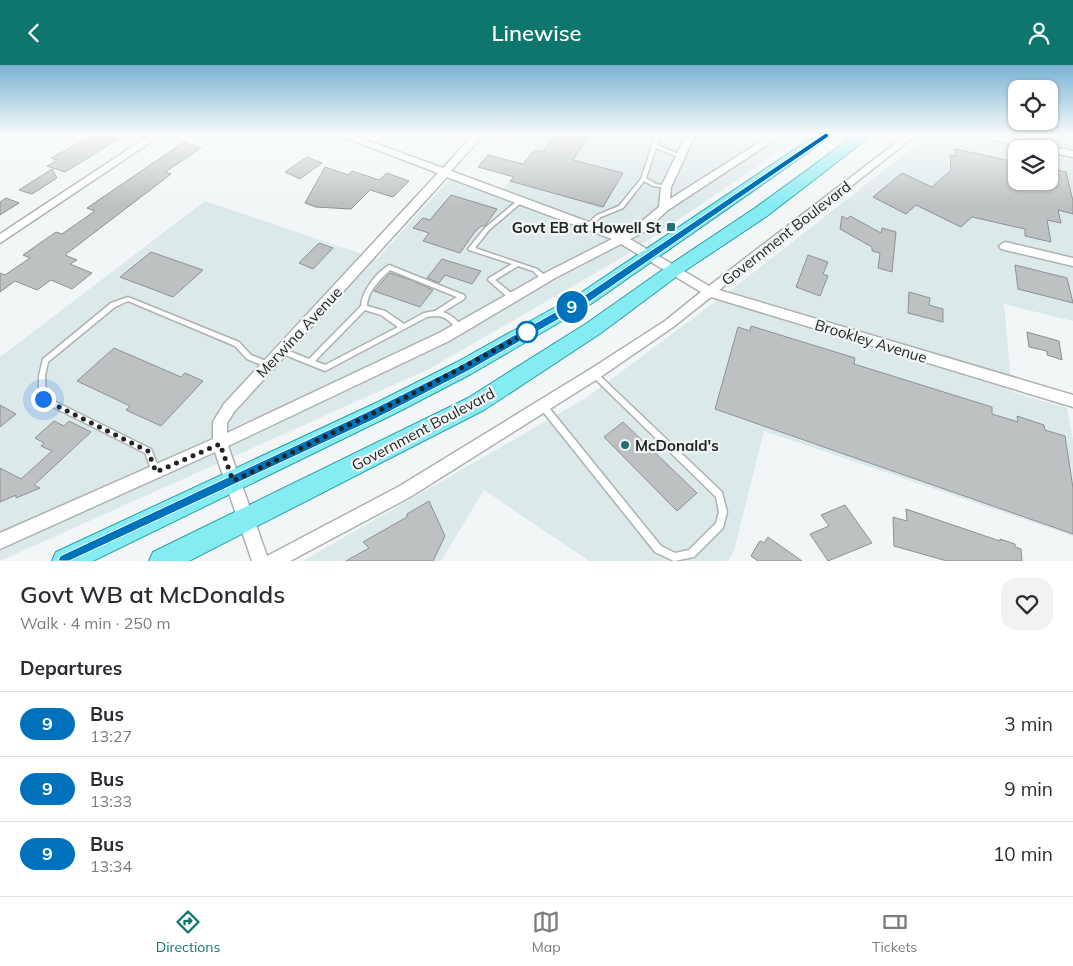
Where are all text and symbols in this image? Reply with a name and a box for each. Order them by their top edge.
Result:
icon: back [20,19,48,47]
text: Linewise [491,19,582,47]
icon: person [1025,19,1053,47]
map controls [1008,80,1058,190]
button: locate [1008,80,1058,130]
button: layers [1008,140,1058,190]
street label: Government Boulevard [717,177,855,289]
place label: Govt EB at Howell St [512,218,661,237]
marker: Govt EB at Howell St [665,221,677,233]
street label: Merwina Avenue [252,283,346,381]
line badge: 9 [556,291,588,323]
text: 9 [567,295,577,318]
street label: Brookley Avenue [813,315,929,367]
unlabelled marker [516,321,538,343]
street label: Government Boulevard [348,383,498,475]
your location [31,387,56,412]
place label: McDonald's [635,436,719,455]
marker: McDonald's [619,439,631,451]
button: heart [1001,578,1053,630]
text: Govt WB at McDonalds [20,579,285,609]
text: Walk · 4 min · 250 m [20,613,171,633]
text: Departures [20,656,122,680]
text: Bus [90,702,124,726]
text: 9 [42,712,53,735]
text: 3 min [1004,712,1053,736]
text: 13:27 [90,726,132,746]
text: Bus [90,767,124,791]
text: 9 [42,777,53,800]
text: 9 min [1004,777,1053,801]
text: 13:33 [90,791,132,811]
text: Bus [90,832,124,856]
text: 9 [42,842,53,865]
text: 10 min [993,842,1053,866]
text: 13:34 [90,856,132,876]
tab: Directions [156,908,220,956]
tab: Map [532,908,561,956]
tab: Tickets [872,908,917,956]

